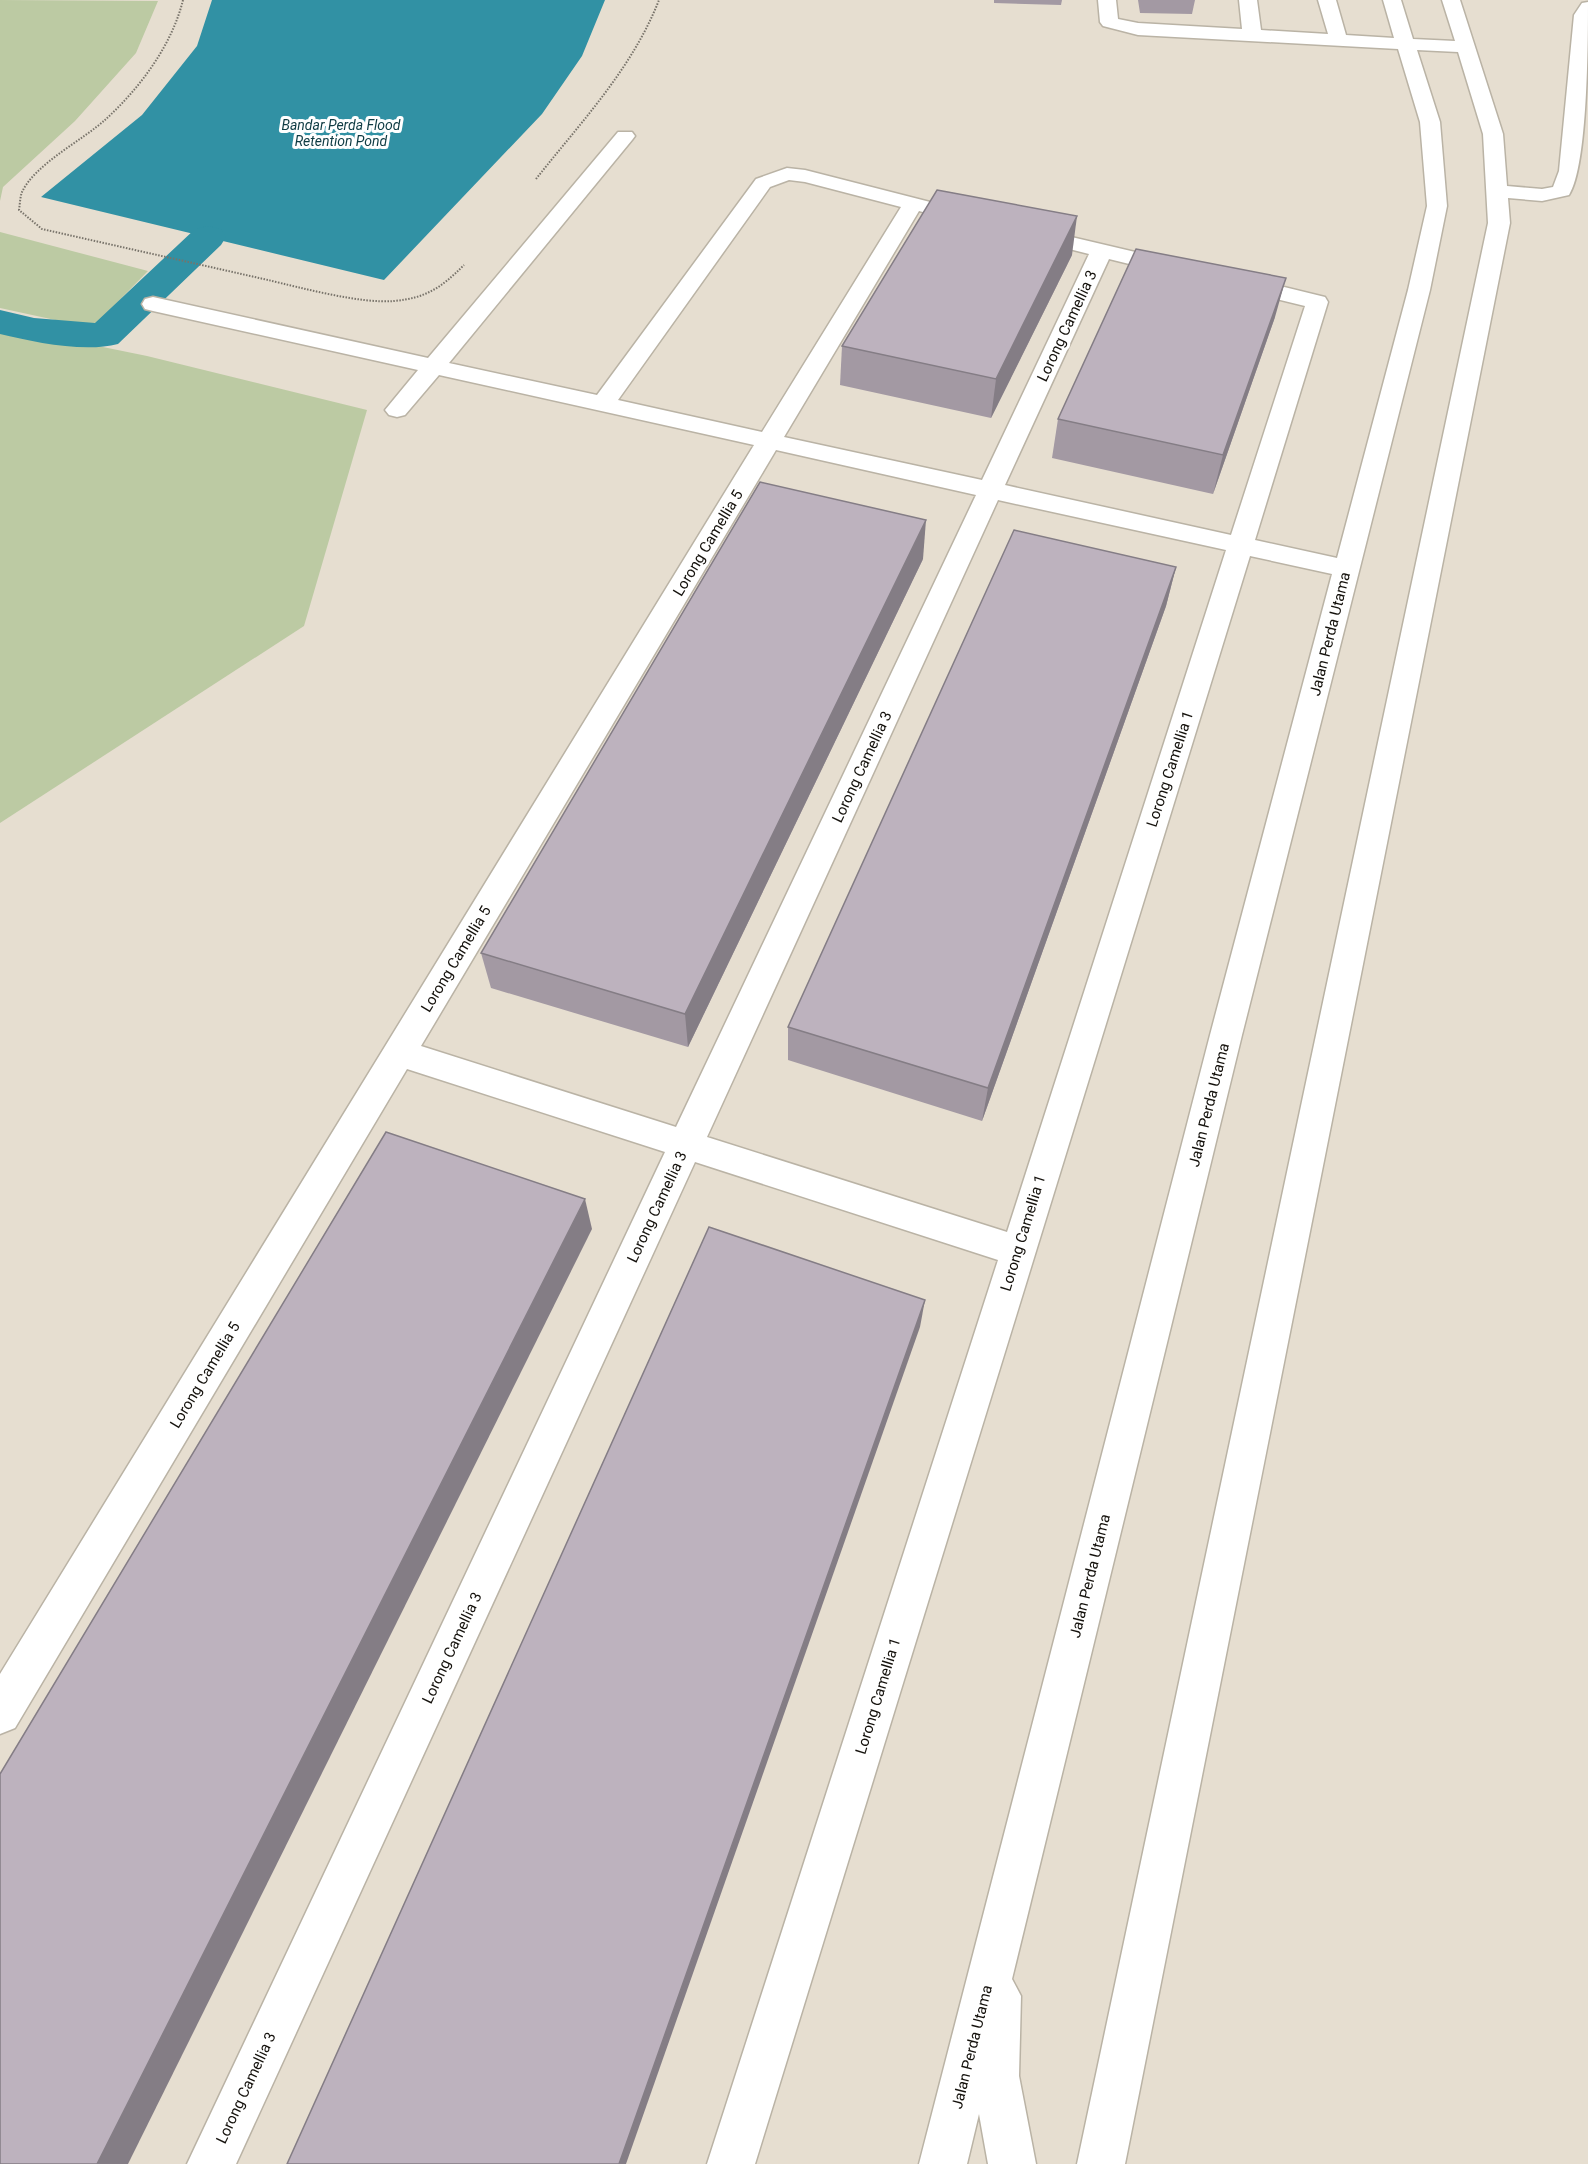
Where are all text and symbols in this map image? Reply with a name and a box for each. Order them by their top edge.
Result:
water label: Bandar Perda Flood Retention Pond [281,117,401,149]
street label: Lorong Camellia 3 [1033,267,1101,385]
street label: Lorong Camellia 5 [669,487,747,599]
street label: Jalan Perda Utama [1306,570,1354,698]
street label: Lorong Camellia 3 [828,708,896,826]
street label: Lorong Camellia 1 [1143,709,1197,829]
street label: Lorong Camellia 5 [417,903,495,1015]
street label: Jalan Perda Utama [1185,1041,1233,1169]
street label: Lorong Camellia 3 [623,1148,691,1266]
street label: Lorong Camellia 1 [997,1173,1049,1293]
street label: Lorong Camellia 5 [166,1319,244,1431]
street label: Jalan Perda Utama [1066,1512,1114,1640]
street label: Lorong Camellia 3 [418,1589,486,1707]
street label: Lorong Camellia 1 [852,1636,904,1756]
street label: Jalan Perda Utama [948,1983,996,2111]
street label: Lorong Camellia 3 [212,2029,280,2147]

